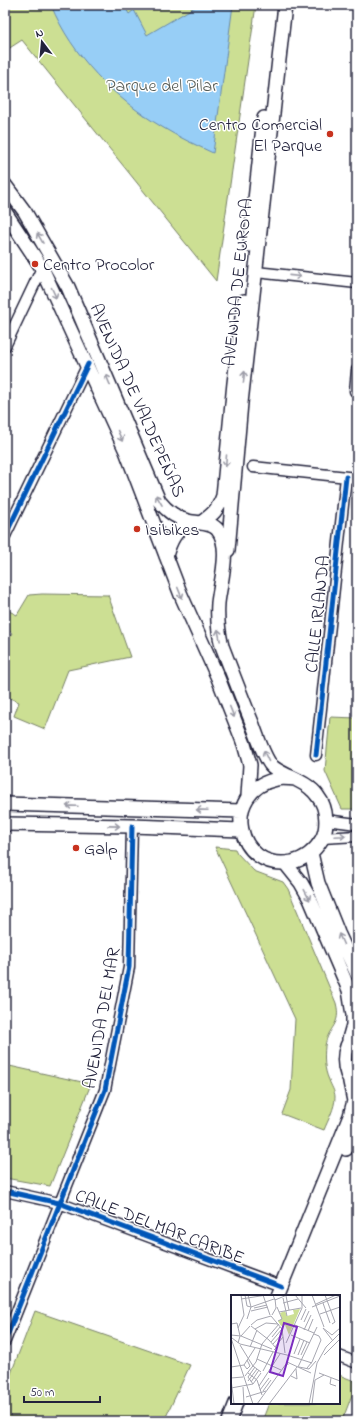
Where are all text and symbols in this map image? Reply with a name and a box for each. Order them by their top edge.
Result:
north arrow [22,22,62,62]
text: N [34,25,45,42]
park label: Parque del Pilar [106,74,218,100]
place label: Centro Comercial El Parque [199,113,323,160]
marker: Centro Comercial El Parque [325,129,335,139]
street label: AVENIDA DE EUROPA [217,197,261,368]
one-way arrow [36,232,44,244]
place label: Centro Procolor [43,253,155,279]
marker: Centro Procolor [30,259,40,269]
one-way arrow [288,272,301,280]
one-way arrow [51,286,58,298]
street label: AVENIDA DE VALDEPEÑAS [82,300,191,502]
one-way arrow [240,371,248,384]
one-way arrow [103,375,111,387]
one-way arrow [117,430,124,442]
one-way arrow [223,454,230,467]
one-way arrow [155,494,163,506]
place label: Isibikes [145,518,200,544]
marker: Isibikes [132,524,142,534]
street label: CALLE IRLANDA [300,554,338,674]
one-way arrow [177,586,185,598]
one-way arrow [215,628,223,641]
one-way arrow [228,706,236,718]
one-way arrow [262,750,269,762]
one-way arrow [66,803,79,810]
one-way arrow [196,807,209,814]
one-way arrow [107,822,120,830]
one-way arrow [333,833,346,840]
place label: Galp [84,837,118,863]
marker: Galp [71,843,81,853]
one-way arrow [304,889,312,901]
one-way arrow [337,933,344,945]
street label: AVENIDA DEL MAR [78,946,128,1091]
street label: CALLE DEL MAR CARIBE [71,1184,248,1272]
inset map [231,1295,340,1404]
scale bar [24,1378,100,1404]
text: 50 m [30,1384,54,1402]

